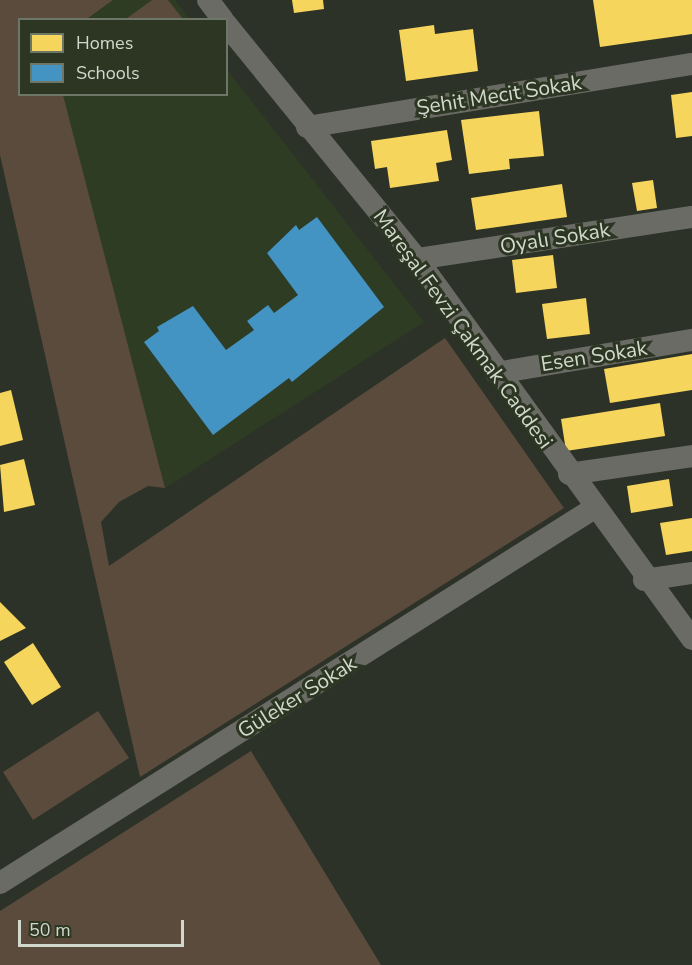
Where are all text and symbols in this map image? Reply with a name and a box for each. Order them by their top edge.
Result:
legend [18,18,228,96]
text: Homes [76,31,133,55]
text: Schools [76,61,140,85]
street label: Şehit Mecit Sokak [415,70,583,120]
street label: Mareşal Fevzi Çakmak Caddesi [368,205,558,453]
street label: Oyalı Sokak [498,217,612,259]
street label: Esen Sokak [539,335,649,377]
street label: Güleker Sokak [233,650,361,744]
scale bar [21,908,188,946]
text: 50 m [29,918,71,942]

